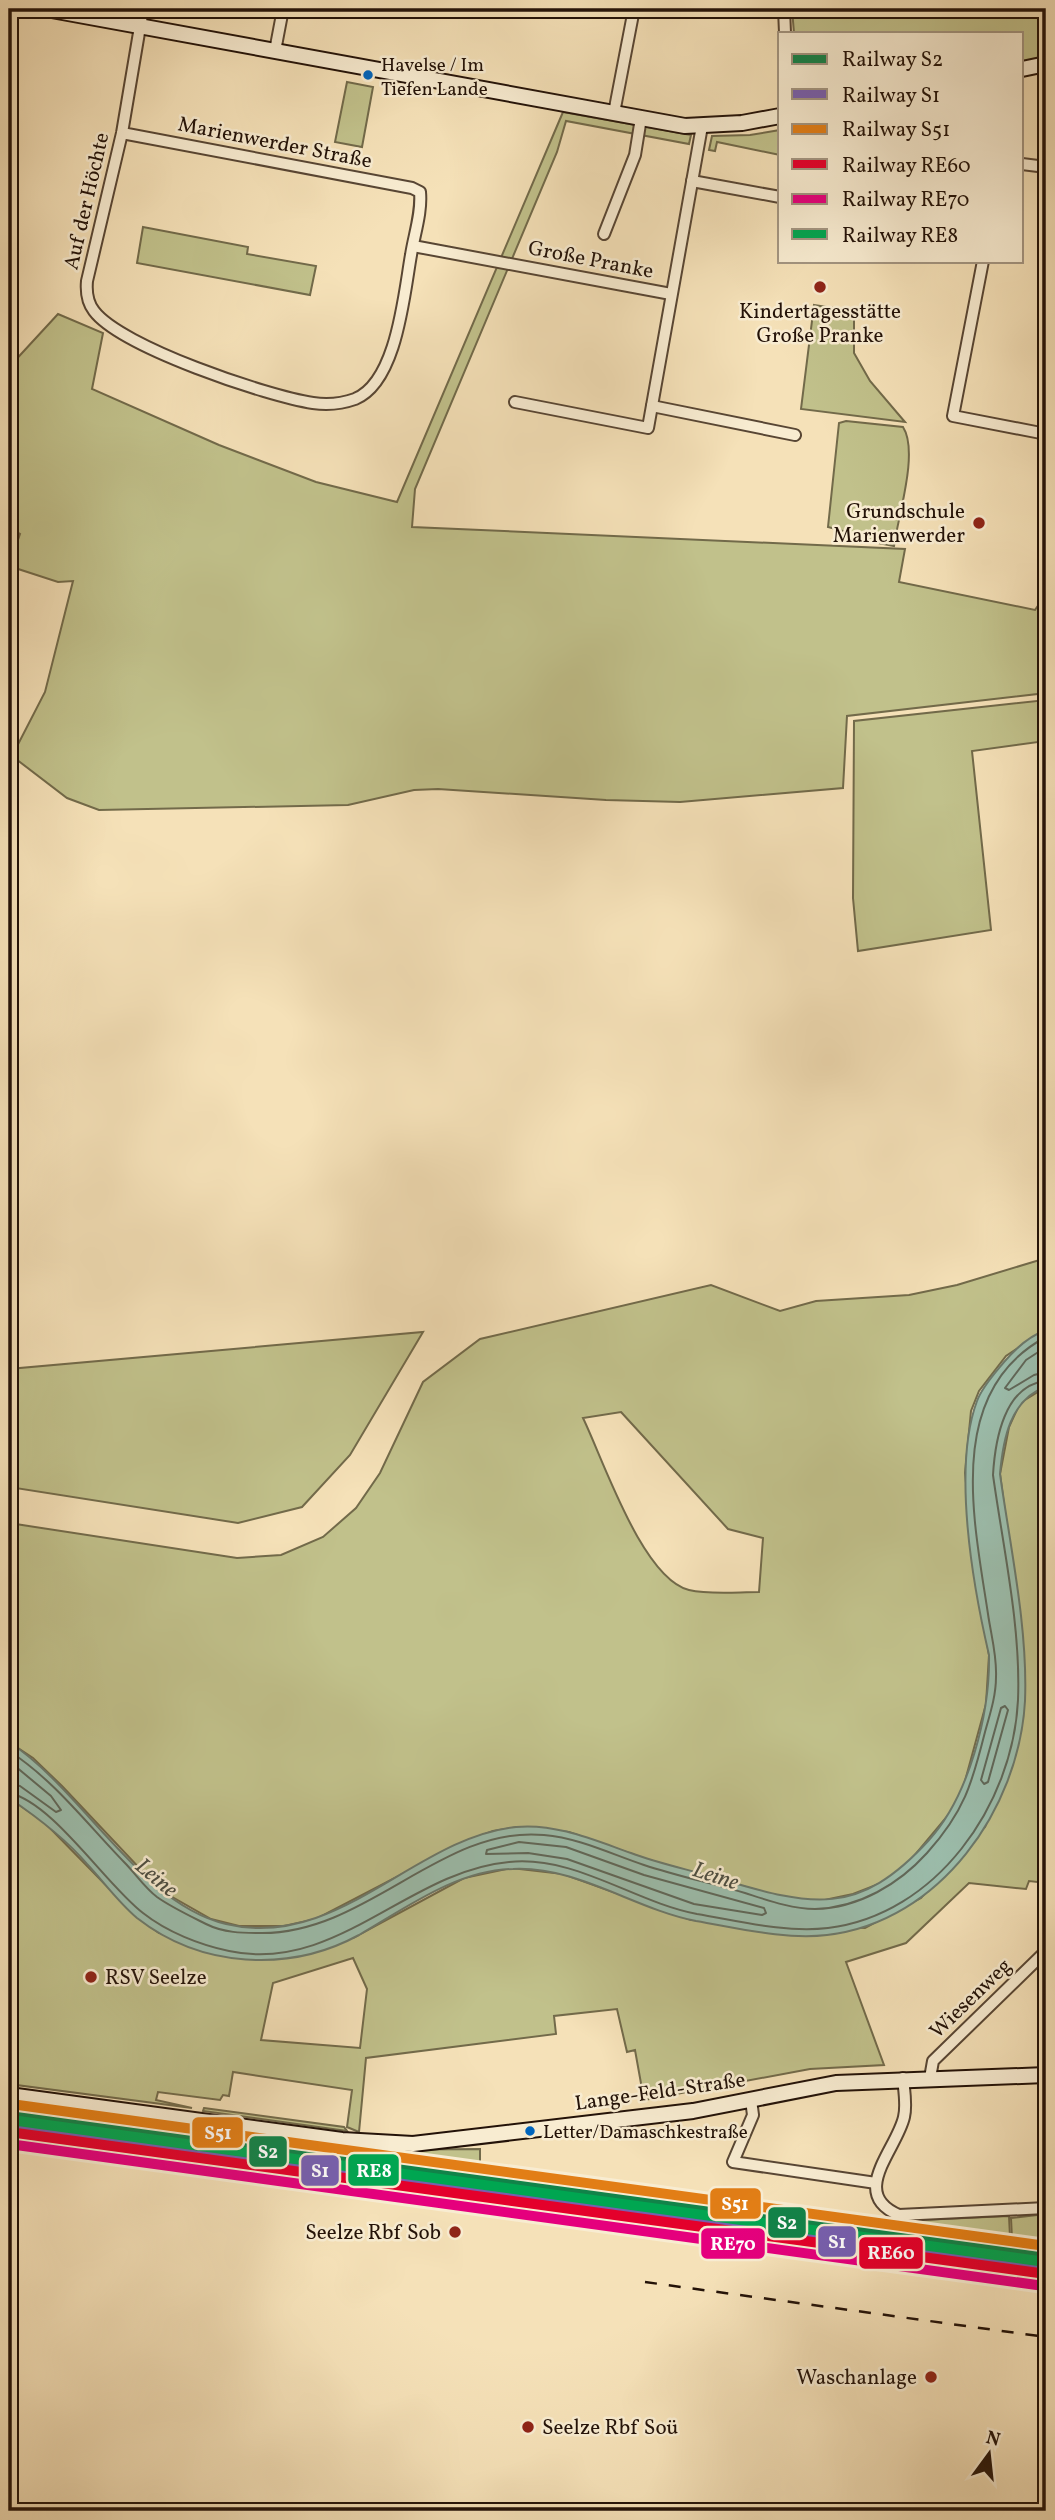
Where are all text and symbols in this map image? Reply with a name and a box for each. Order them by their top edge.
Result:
legend [778,32,1024,262]
text: Railway S2 [842,46,943,75]
place label: Havelse / Im Tiefen Lande [381,53,488,103]
marker: Havelse / Im Tiefen Lande [361,68,375,82]
text: Railway S1 [842,82,940,111]
street label: Marienwerder Straße [175,110,374,177]
text: Railway S51 [842,116,950,145]
street label: Auf der Höchte [58,130,117,273]
text: Railway RE60 [842,152,971,181]
text: Railway RE70 [842,186,969,215]
text: Railway RE8 [842,222,958,251]
street label: Große Pranke [526,234,656,287]
marker: Kindertagesstätte Große Pranke [812,279,828,295]
place label: Kindertagesstätte Große Pranke [739,298,901,351]
place label: Grundschule Marienwerder [833,498,965,551]
marker: Grundschule Marienwerder [971,515,987,531]
water label: Leine [127,1851,184,1906]
water label: Leine [688,1854,743,1900]
street label: Wiesenweg [924,1952,1019,2046]
place label: RSV Seelze [105,1964,207,1993]
marker: RSV Seelze [83,1969,99,1985]
street label: Lange-Feld-Straße [573,2066,747,2119]
line badge: S51 [191,2116,244,2149]
place label: Letter/Damaschkestraße [543,2120,748,2146]
text: S51 [204,2121,232,2147]
marker: Letter/Damaschkestraße [523,2124,537,2138]
line badge: S2 [248,2135,288,2168]
text: S2 [258,2140,278,2166]
line badge: RE8 [347,2153,400,2187]
line badge: S1 [300,2154,340,2187]
text: S1 [311,2159,329,2185]
text: RE8 [356,2159,392,2185]
line badge: S51 [709,2187,762,2220]
text: S51 [721,2192,749,2218]
line badge: S2 [767,2206,807,2239]
text: S2 [777,2211,797,2237]
place label: Seelze Rbf Sob [305,2219,441,2248]
marker: Seelze Rbf Sob [447,2224,463,2240]
line badge: S1 [817,2225,857,2258]
line badge: RE70 [700,2227,766,2260]
text: S1 [828,2230,846,2256]
text: RE70 [710,2232,756,2258]
line badge: RE60 [858,2236,924,2270]
text: RE60 [867,2241,915,2267]
place label: Waschanlage [796,2364,917,2393]
marker: Waschanlage [923,2369,939,2385]
place label: Seelze Rbf Soü [542,2414,678,2443]
north arrow [954,2418,1024,2488]
marker: Seelze Rbf Soü [520,2419,536,2435]
text: N [983,2425,1003,2454]

